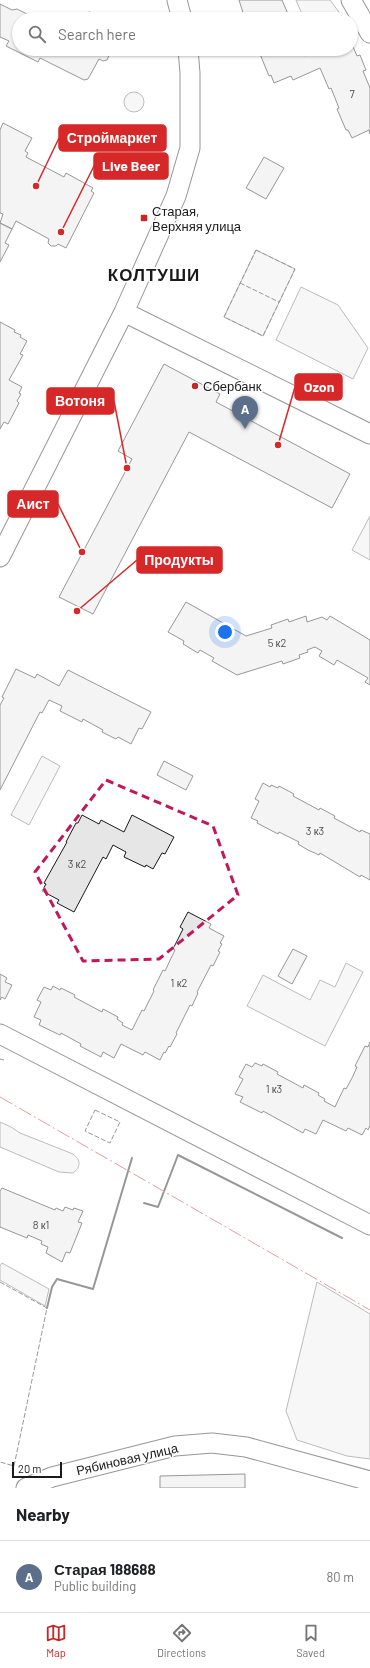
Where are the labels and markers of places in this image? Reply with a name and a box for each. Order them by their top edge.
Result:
callout: Строймаркет [59,125,166,151]
callout: Live Beer [94,153,168,179]
place label: Старая, Верхняя улица [152,203,242,234]
marker: Старая, Верхняя улица [139,213,149,223]
callout: Ozon [295,374,342,400]
place label: Сбербанк [203,378,262,394]
marker: Сбербанк [190,381,200,391]
callout: Вотоня [47,388,114,414]
pin: A [232,396,258,429]
callout: Аист [8,491,58,517]
callout: Продукты [137,547,222,573]

